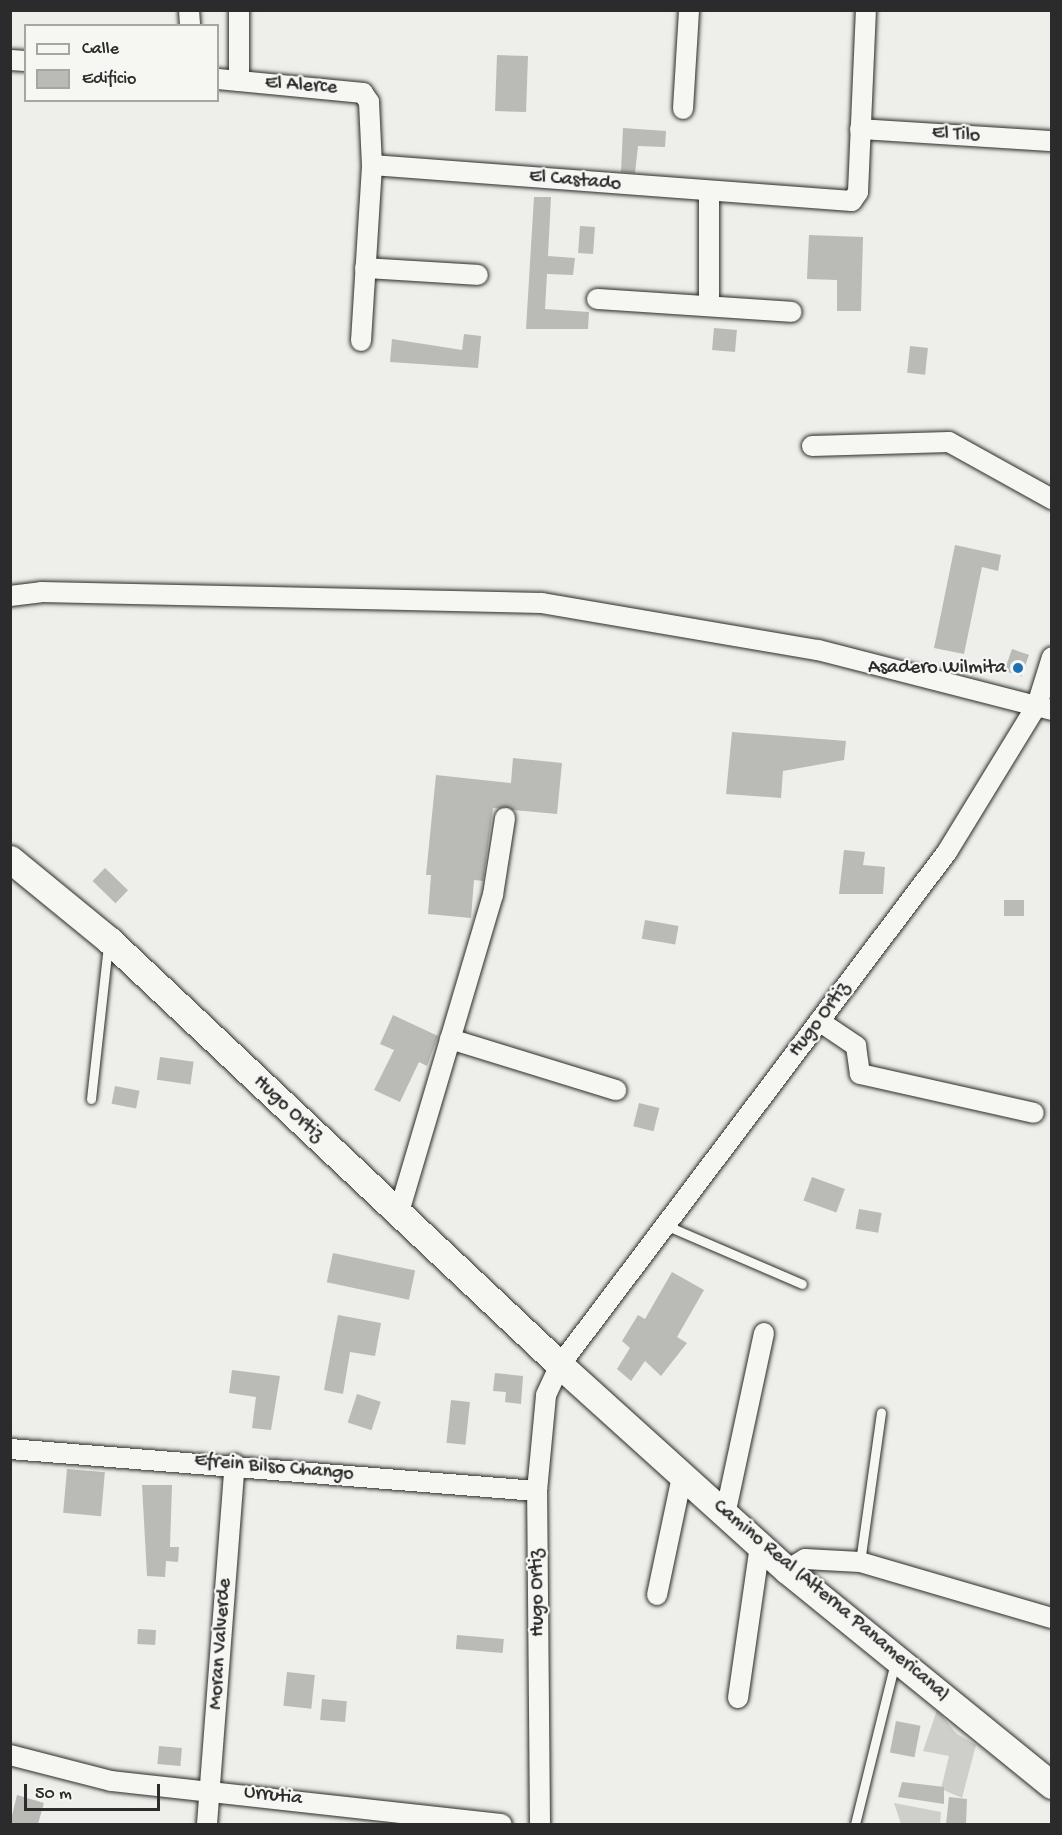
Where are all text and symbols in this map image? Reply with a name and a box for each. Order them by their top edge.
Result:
legend [24,24,219,102]
text: Calle [82,39,119,60]
text: Edificio [82,69,136,90]
street label: El Alerce [264,72,338,100]
street label: El Tilo [931,121,981,149]
street label: El Castado [528,165,622,197]
place label: Asadero Wilmita [868,656,1006,680]
marker: Asadero Wilmita [1011,661,1025,675]
street label: Hugo Ortiz [784,978,856,1062]
street label: Hugo Ortiz [248,1070,328,1148]
street label: Efrein Bilso Chango [193,1449,355,1487]
street label: Camino Real (Alterna Panamericana) [708,1495,954,1707]
street label: Hugo Ortiz [525,1549,551,1637]
street label: Moran Valverde [204,1578,238,1710]
scale bar [27,1772,164,1810]
street label: Urrutia [242,1781,304,1811]
text: 50 m [35,1784,72,1805]

